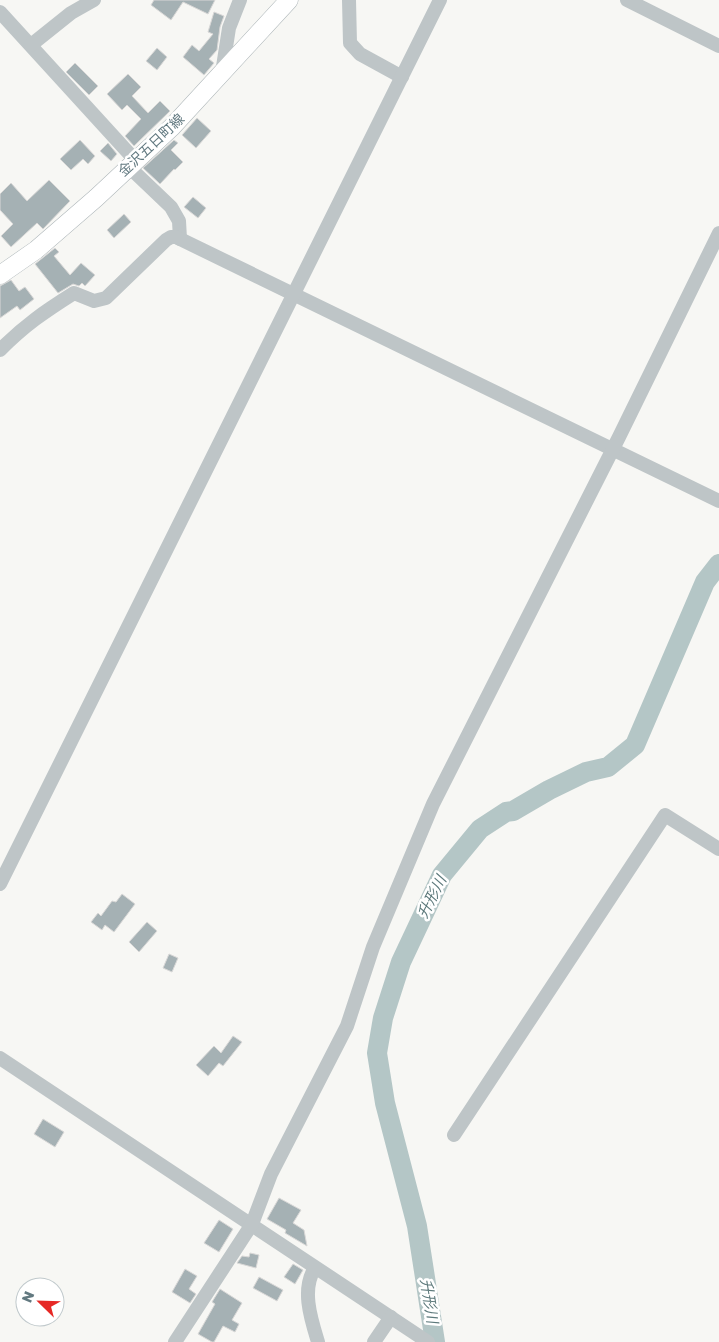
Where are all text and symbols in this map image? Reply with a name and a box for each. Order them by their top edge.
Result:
street label: 金沢五日町線 [114,110,187,179]
water label: 升形川 [413,871,450,921]
north arrow [15,1277,65,1327]
water label: 升形川 [418,1277,443,1326]
text: N [18,1289,37,1305]

